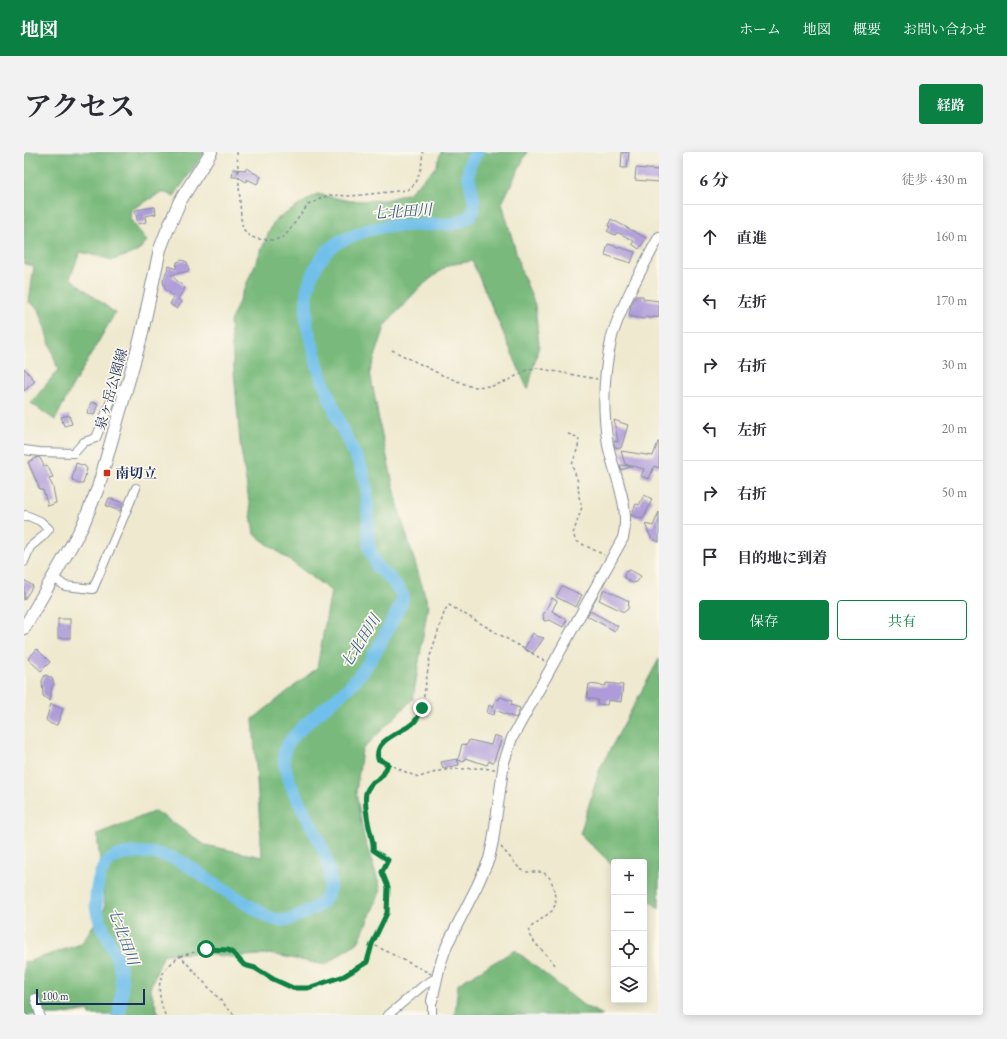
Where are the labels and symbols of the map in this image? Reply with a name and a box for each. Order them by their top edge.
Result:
water label: 七北田川 [371,199,435,223]
street label: 泉ヶ岳公園線 [91,346,131,432]
place label: 南切立 [115,464,157,482]
marker: 南切立 [102,468,112,478]
water label: 七北田川 [336,609,385,671]
route end [413,699,431,717]
water label: 七北田川 [105,905,144,969]
route start [197,940,215,958]
scale bar [36,987,145,1006]

